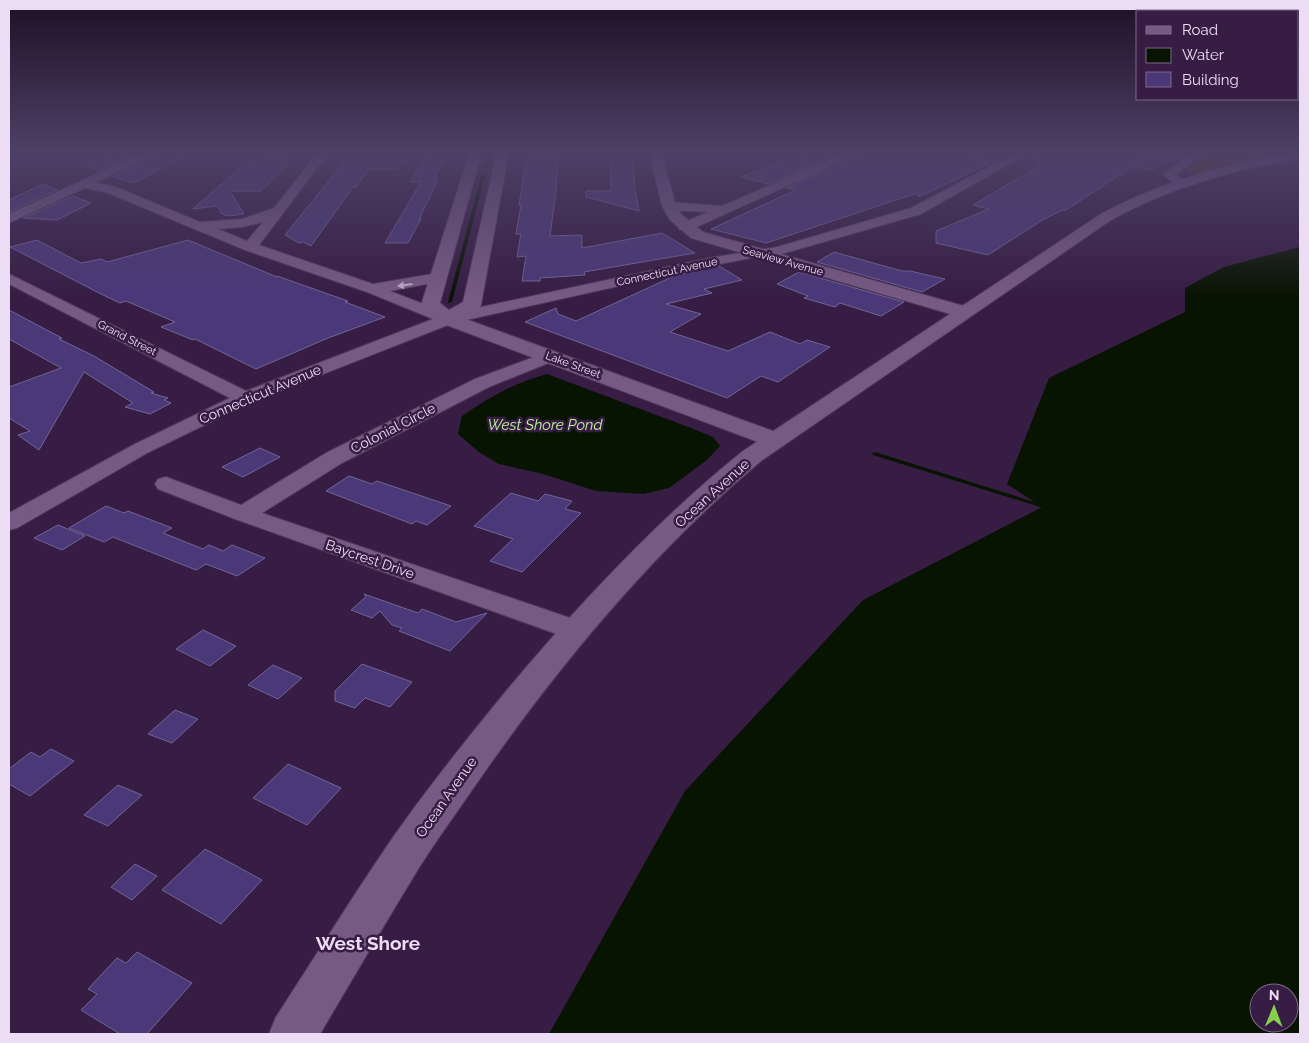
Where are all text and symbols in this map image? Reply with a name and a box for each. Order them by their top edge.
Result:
legend [1136,10,1299,100]
text: Road [1182,21,1218,39]
text: Water [1182,46,1225,64]
text: Building [1182,71,1239,89]
street label: Seaview Avenue [741,243,825,279]
street label: Connecticut Avenue [615,255,719,289]
one-way arrow [397,281,413,289]
street label: Grand Street [95,318,159,359]
street label: Lake Street [544,349,603,381]
street label: Connecticut Avenue [197,361,323,427]
street label: Colonial Circle [348,400,438,456]
water label: West Shore Pond [488,416,604,434]
street label: Ocean Avenue [672,455,752,531]
street label: Baycrest Drive [323,536,417,582]
street label: Ocean Avenue [412,754,480,840]
district label: West Shore [316,932,420,954]
north arrow [1249,983,1299,1033]
text: N [1269,987,1280,1003]

